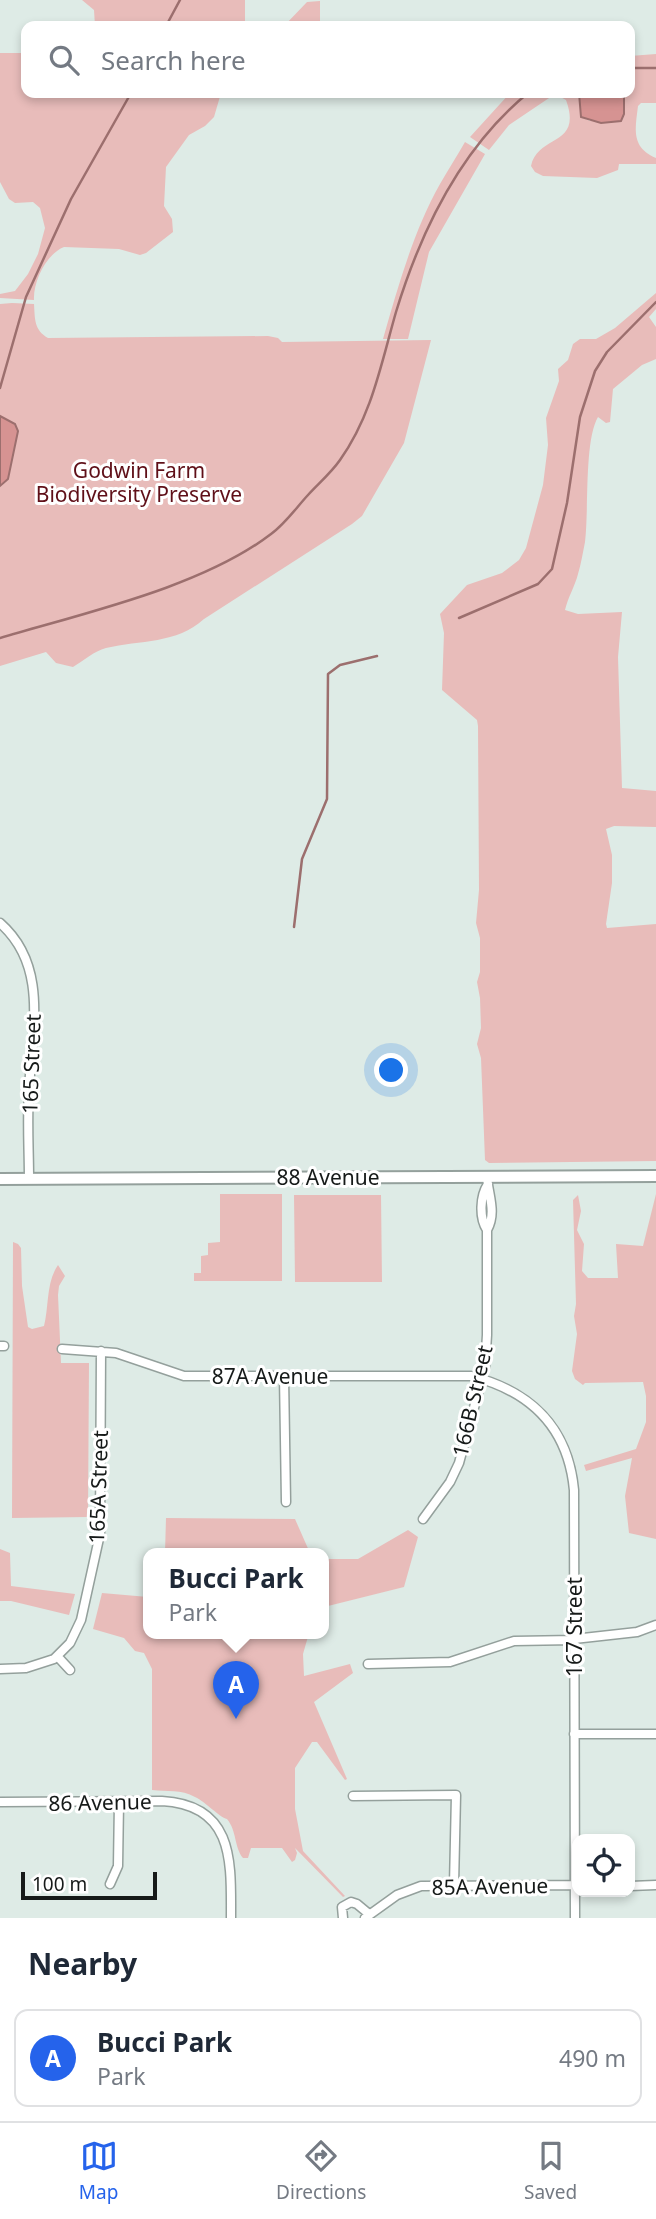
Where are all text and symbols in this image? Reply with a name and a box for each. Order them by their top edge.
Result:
search box [21,21,635,98]
icon: search [45,41,83,79]
text: Search here [101,42,246,78]
park label: Godwin Farm Biodiversity Preserve [36,456,242,508]
street label: 165 Street [15,1013,47,1115]
your location [374,1053,408,1087]
street label: 88 Avenue [276,1163,380,1191]
street label: 166B Street [446,1342,499,1460]
street label: 87A Avenue [212,1362,328,1390]
street label: 165A Street [82,1429,114,1544]
popup [143,1548,329,1639]
text: Bucci Park [168,1560,304,1596]
street label: 167 Street [560,1577,588,1677]
text: Park [168,1596,217,1628]
pin: A [213,1661,259,1719]
street label: 86 Avenue [48,1787,152,1817]
map controls [572,1834,635,1897]
button: locate [572,1834,635,1897]
scale bar [21,1869,158,1901]
text: 100 m [32,1871,87,1897]
street label: 85A Avenue [431,1871,549,1901]
text: Nearby [28,1943,137,1984]
text: Bucci Park [97,2024,232,2060]
text: A [45,2042,61,2074]
text: 490 m [559,2042,626,2074]
text: Park [97,2060,146,2092]
tab: Map [79,2137,118,2205]
tab: Directions [276,2137,366,2205]
tab: Saved [524,2137,577,2205]

